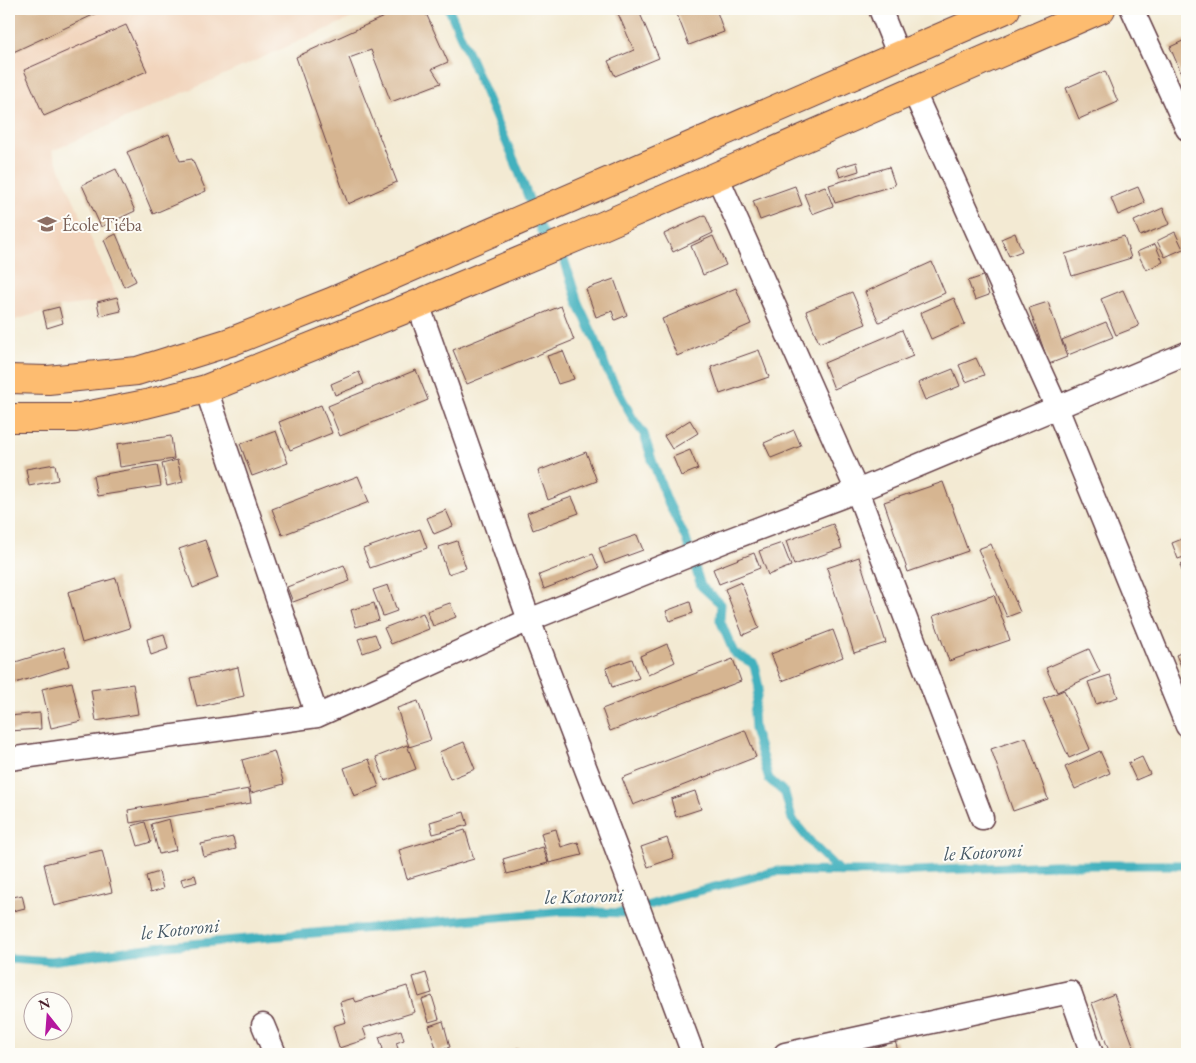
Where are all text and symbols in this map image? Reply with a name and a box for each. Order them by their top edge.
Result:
school or university icon: École Tiéba [36,213,58,235]
place label: École Tiéba [62,213,143,236]
water label: le Kotoroni [943,837,1025,867]
water label: le Kotoroni [544,882,625,910]
water label: le Kotoroni [139,912,222,946]
north arrow [22,990,72,1040]
text: N [36,993,53,1014]

